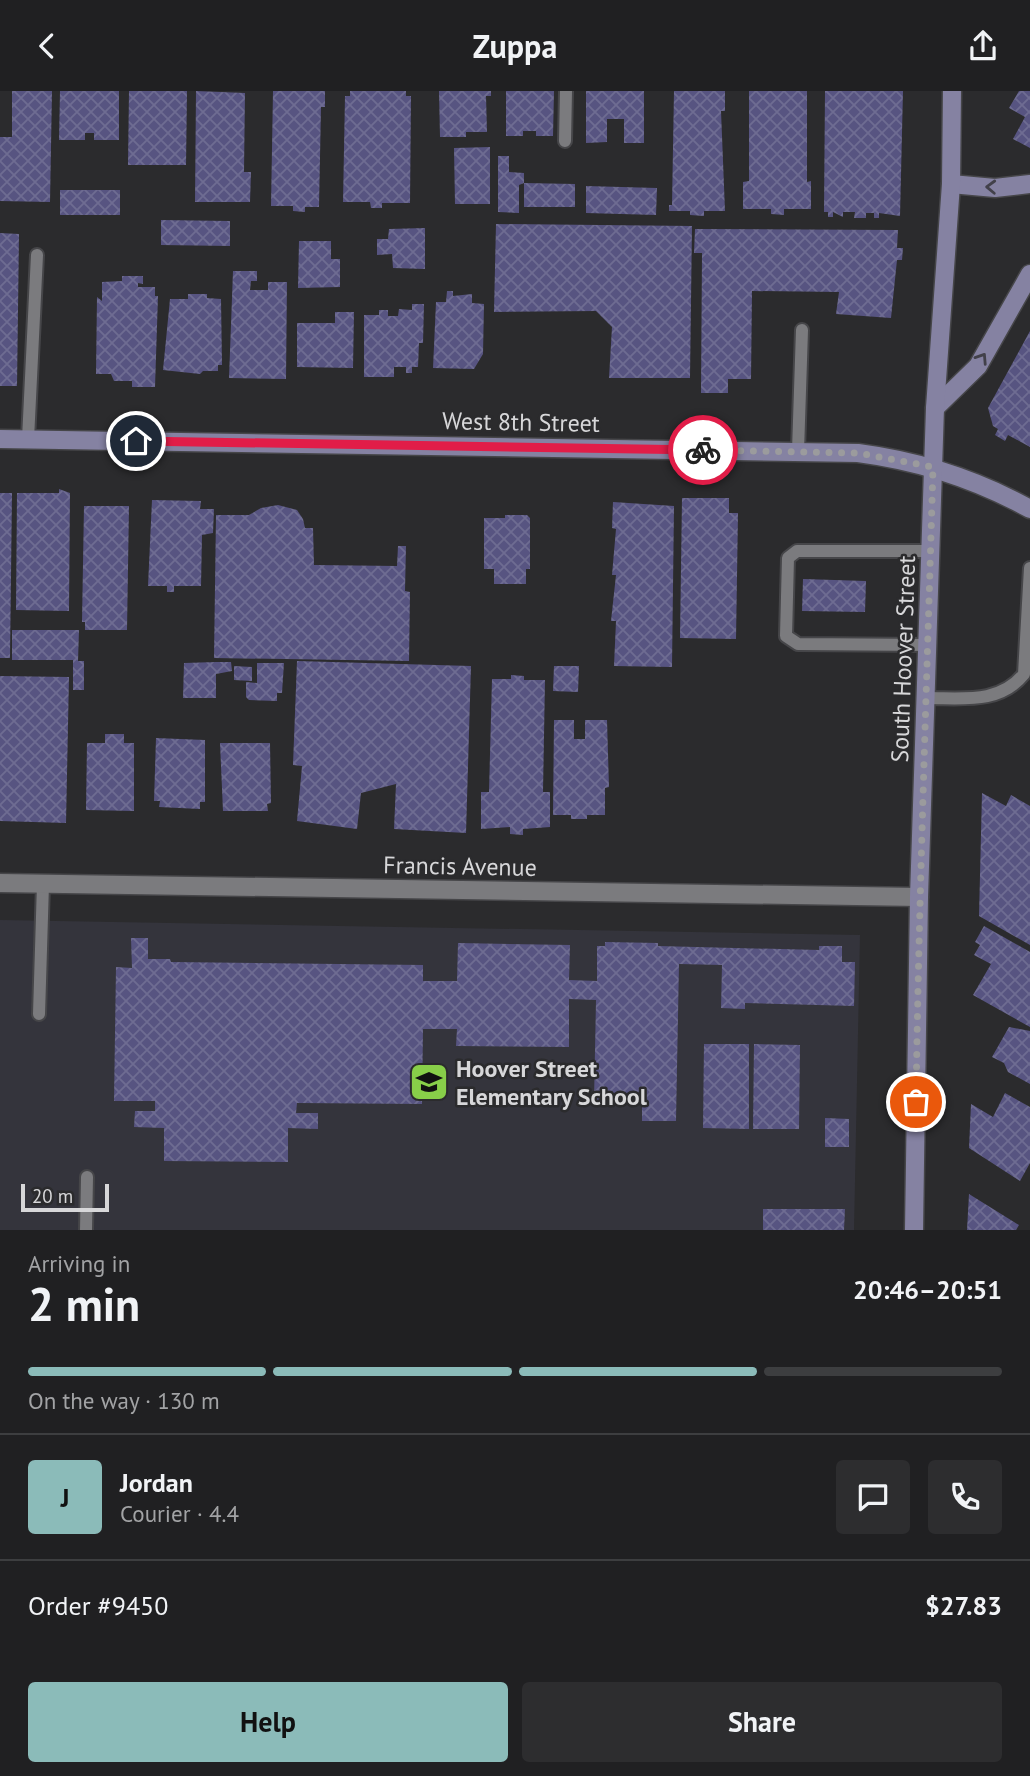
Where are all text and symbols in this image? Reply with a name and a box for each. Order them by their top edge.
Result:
text: Zuppa [473,25,557,67]
icon: back [28,27,66,65]
icon: share [964,27,1002,65]
one-way arrow [985,179,996,194]
one-way arrow [974,353,987,366]
street label: West 8th Street [442,405,600,439]
pin [106,411,166,471]
courier [668,415,738,485]
icon: home [117,422,155,460]
icon: bike [684,431,722,469]
street label: South Hoover Street [884,555,922,763]
street label: Francis Avenue [383,849,537,883]
place label: Hoover Street Elementary School [456,1053,648,1112]
school or university icon: Hoover Street Elementary School [408,1061,450,1103]
pin [886,1072,946,1132]
icon: bag [897,1083,935,1121]
scale bar [21,1181,108,1213]
text: 20 m [32,1184,73,1208]
text: Arriving in [28,1249,130,1278]
text: 20:46–20:51 [853,1273,1002,1306]
text: 2 min [28,1274,140,1334]
text: On the way · 130 m [28,1386,220,1415]
button: chat [836,1460,910,1534]
button: phone [928,1460,1002,1534]
text: Jordan [120,1466,193,1499]
text: J [61,1481,69,1514]
text: Courier · 4.4 [120,1499,239,1528]
text: Order #9450 [28,1589,168,1622]
text: $27.83 [925,1589,1002,1622]
button: Help [28,1682,508,1762]
button: Share [522,1682,1002,1762]

